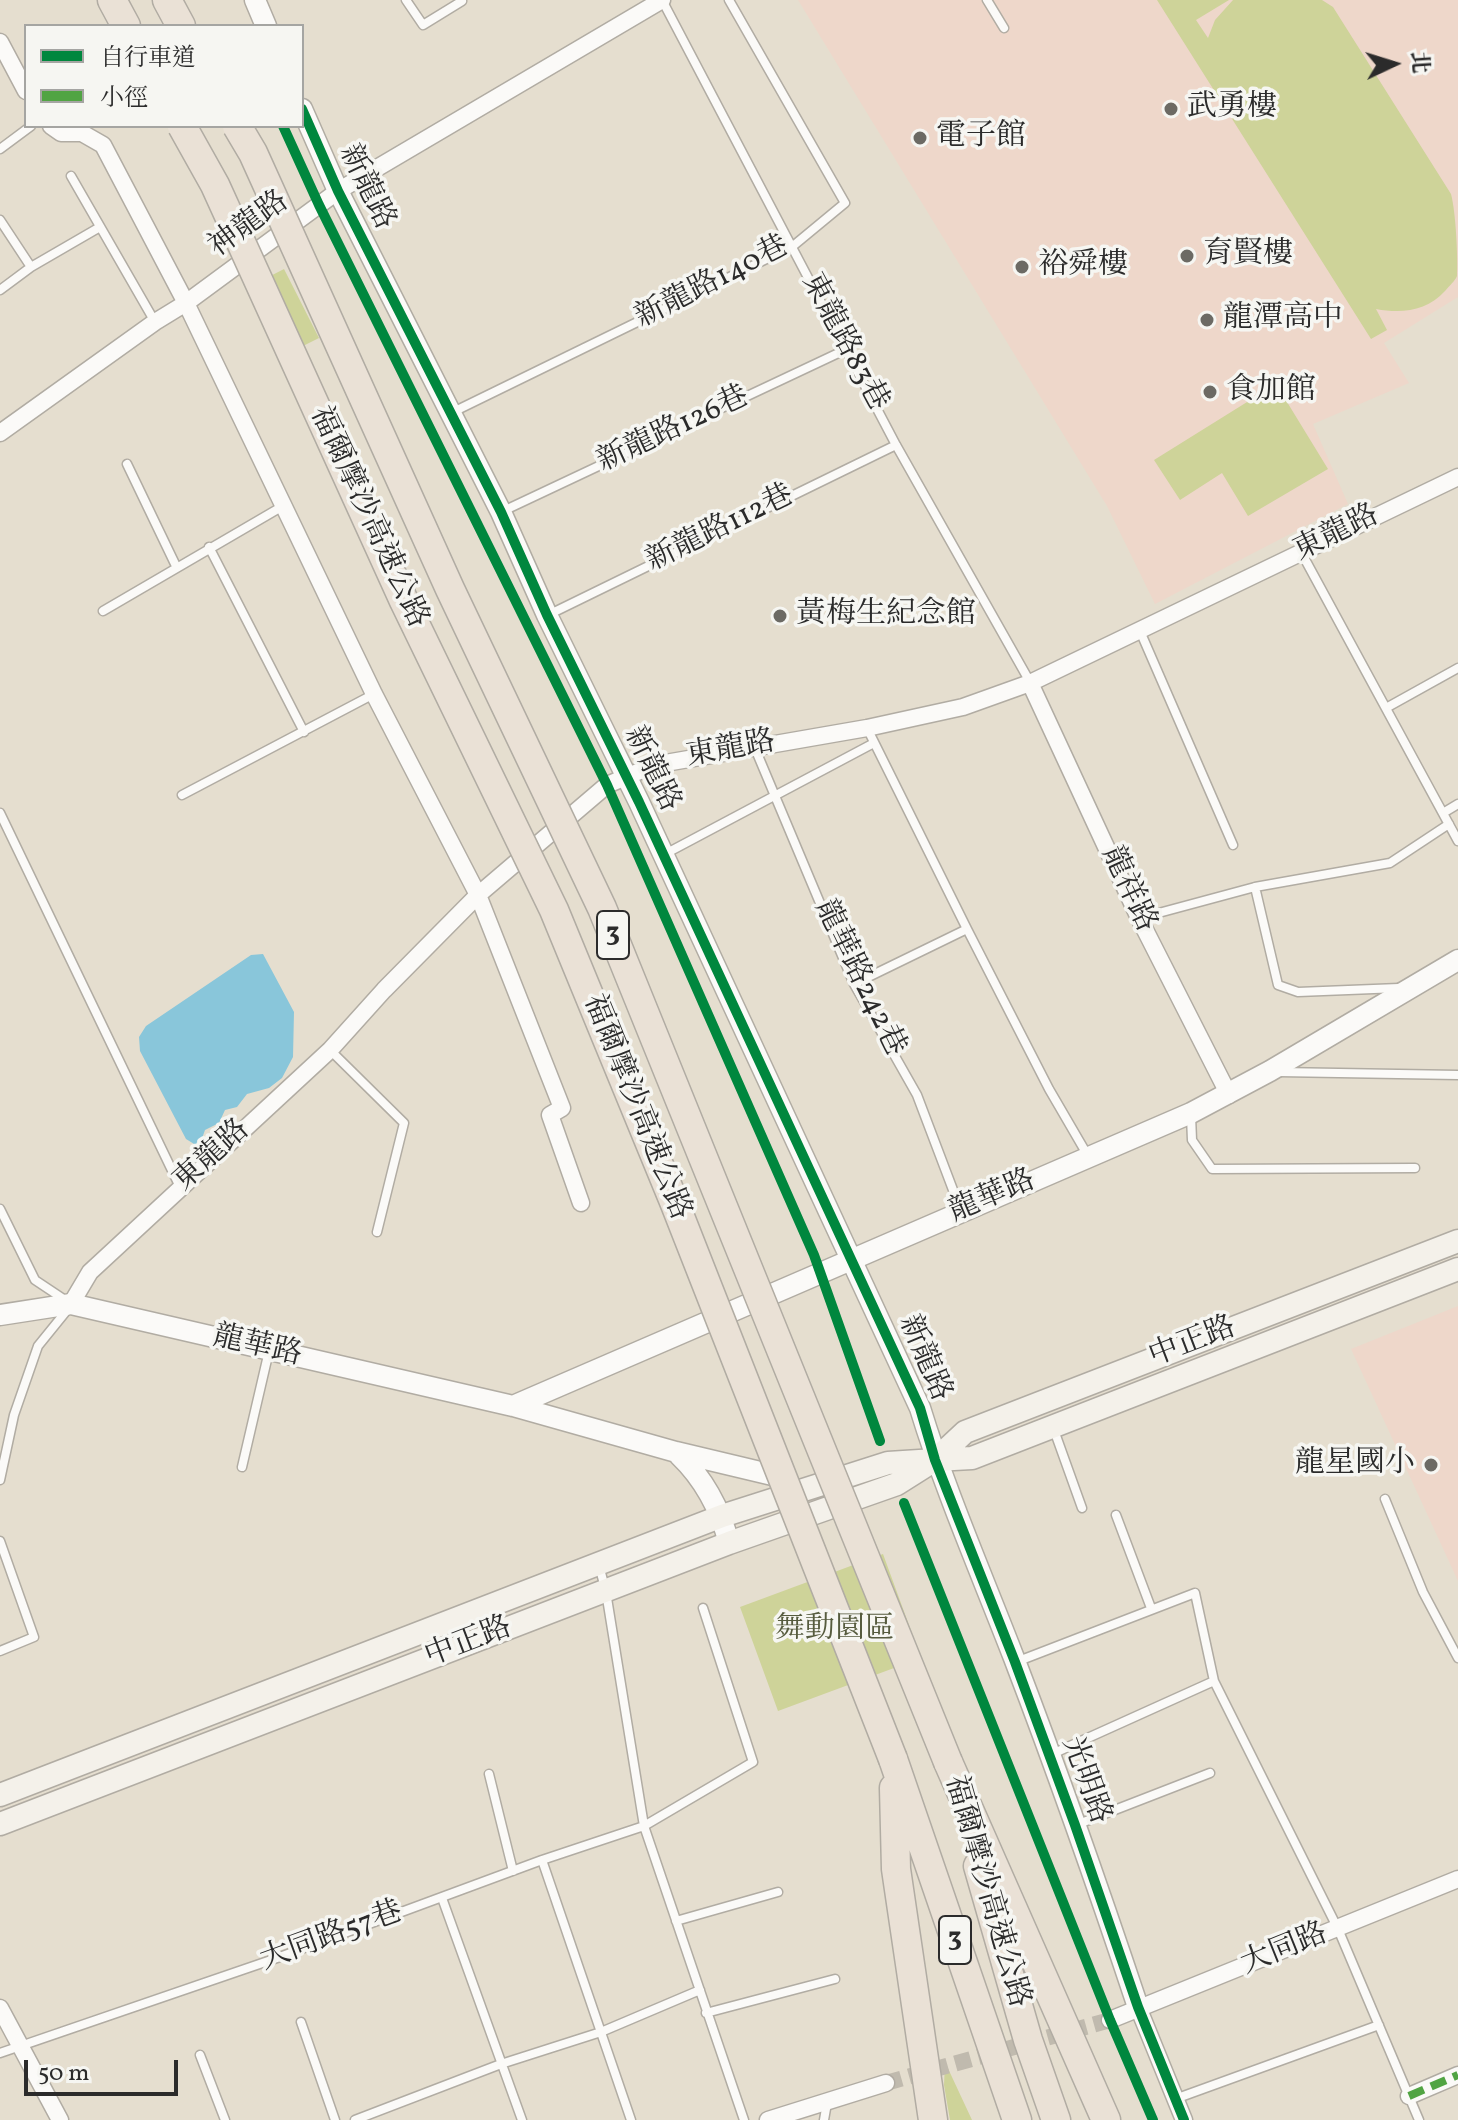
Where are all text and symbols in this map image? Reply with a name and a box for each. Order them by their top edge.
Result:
legend [24,24,304,128]
north arrow [1354,24,1434,104]
text: 自行車道 [100,42,196,76]
text: 北 [1402,50,1435,74]
text: 小徑 [100,82,148,116]
place label: 武勇樓 [1187,91,1277,127]
marker: 武勇樓 [1162,100,1180,118]
place label: 電子館 [936,120,1026,156]
marker: 電子館 [911,129,929,147]
street label: 新龍路 [329,140,401,236]
street label: 神龍路 [203,185,297,267]
street label: 新龍路140巷 [630,230,796,338]
place label: 育賢樓 [1203,238,1293,274]
marker: 育賢樓 [1178,247,1196,265]
place label: 裕舜樓 [1038,249,1128,285]
marker: 裕舜樓 [1013,258,1031,276]
street label: 東龍路83巷 [792,268,894,418]
place label: 龍潭高中 [1223,302,1343,338]
marker: 龍潭高中 [1198,311,1216,329]
place label: 食加館 [1226,374,1316,410]
street label: 新龍路126巷 [593,380,755,482]
marker: 食加館 [1201,383,1219,401]
street label: 福爾摩沙高速公路 [300,402,434,634]
street label: 新龍路112巷 [641,479,801,581]
street label: 東龍路 [1289,499,1385,571]
place label: 黃梅生紀念館 [796,598,976,634]
marker: 黃梅生紀念館 [771,607,789,625]
street label: 新龍路 [614,722,686,818]
street label: 東龍路 [684,725,778,777]
street label: 龍祥路 [1092,842,1162,938]
street label: 龍華路242巷 [805,895,911,1063]
road number: 3 [597,911,629,959]
street label: 福爾摩沙高速公路 [573,990,697,1226]
street label: 東龍路 [168,1114,258,1200]
street label: 龍華路 [945,1164,1041,1232]
street label: 新龍路 [889,1311,957,1407]
street label: 中正路 [1145,1311,1241,1377]
street label: 龍華路 [209,1320,305,1376]
place label: 龍星國小 [1295,1447,1415,1483]
marker: 龍星國小 [1422,1456,1440,1474]
street label: 中正路 [421,1611,517,1677]
park label: 舞動園區 [775,1613,895,1649]
street label: 光明路 [1052,1733,1116,1829]
street label: 福爾摩沙高速公路 [935,1772,1035,2012]
street label: 大同路57巷 [256,1896,408,1980]
road number: 3 [939,1916,971,1964]
street label: 大同路 [1237,1917,1333,1985]
scale bar [28,2044,182,2094]
text: 50 m [38,2057,90,2091]

